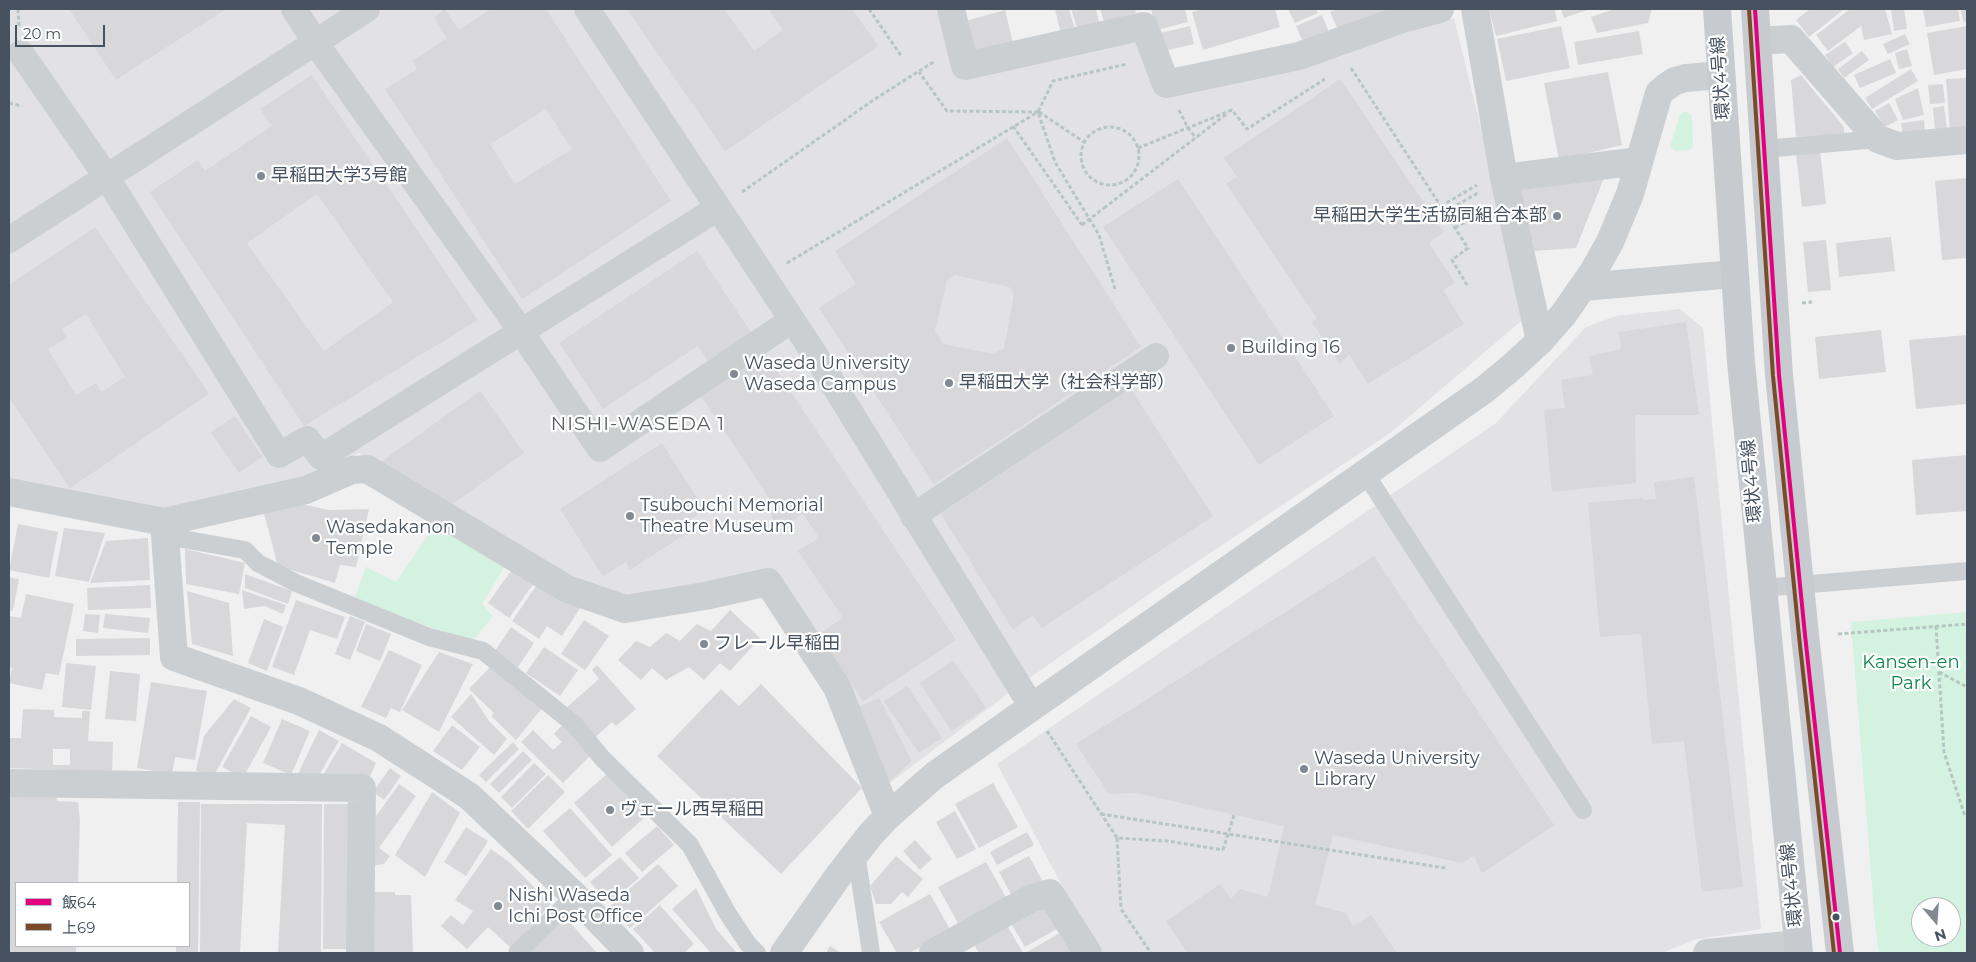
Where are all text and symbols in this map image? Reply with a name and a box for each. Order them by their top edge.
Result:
scale bar [18,15,108,47]
text: 20 m [23,24,61,43]
street label: 環状4号線 [1707,35,1735,121]
place label: 早稲田大学3号館 [271,165,407,187]
marker: 早稲田大学3号館 [255,170,267,182]
place label: 早稲田大学生活協同組合本部 [1313,205,1547,227]
marker: 早稲田大学生活協同組合本部 [1551,210,1563,222]
place label: Building 16 [1241,337,1340,359]
marker: Building 16 [1225,342,1237,354]
place label: Waseda University Waseda Campus [744,353,910,396]
marker: Waseda University Waseda Campus [728,368,740,380]
place label: 早稲田大学（社会科学部） [959,372,1175,394]
marker: 早稲田大学（社会科学部） [943,377,955,389]
district label: NISHI-WASEDA 1 [549,413,727,435]
street label: 環状4号線 [1738,438,1766,524]
place label: Tsubouchi Memorial Theatre Museum [640,495,824,538]
marker: Tsubouchi Memorial Theatre Museum [624,510,636,522]
place label: Wasedakanon Temple [326,517,455,560]
marker: Wasedakanon Temple [310,532,322,544]
place label: フレール早稲田 [714,633,840,655]
marker: フレール早稲田 [698,638,710,650]
park label: Kansen-en Park [1862,652,1960,694]
place label: Waseda University Library [1314,748,1480,791]
marker: Waseda University Library [1298,763,1310,775]
place label: ヴェール西早稲田 [620,799,764,821]
marker: ヴェール西早稲田 [604,804,616,816]
street label: 環状4号線 [1777,842,1807,928]
legend [15,882,190,947]
place label: Nishi Waseda Ichi Post Office [508,885,643,928]
text: 飯64 [62,893,96,912]
north arrow [1911,897,1961,947]
marker: Nishi Waseda Ichi Post Office [492,900,504,912]
unlabelled marker [1831,912,1841,922]
text: 上69 [62,918,95,937]
text: N [1932,925,1948,946]

